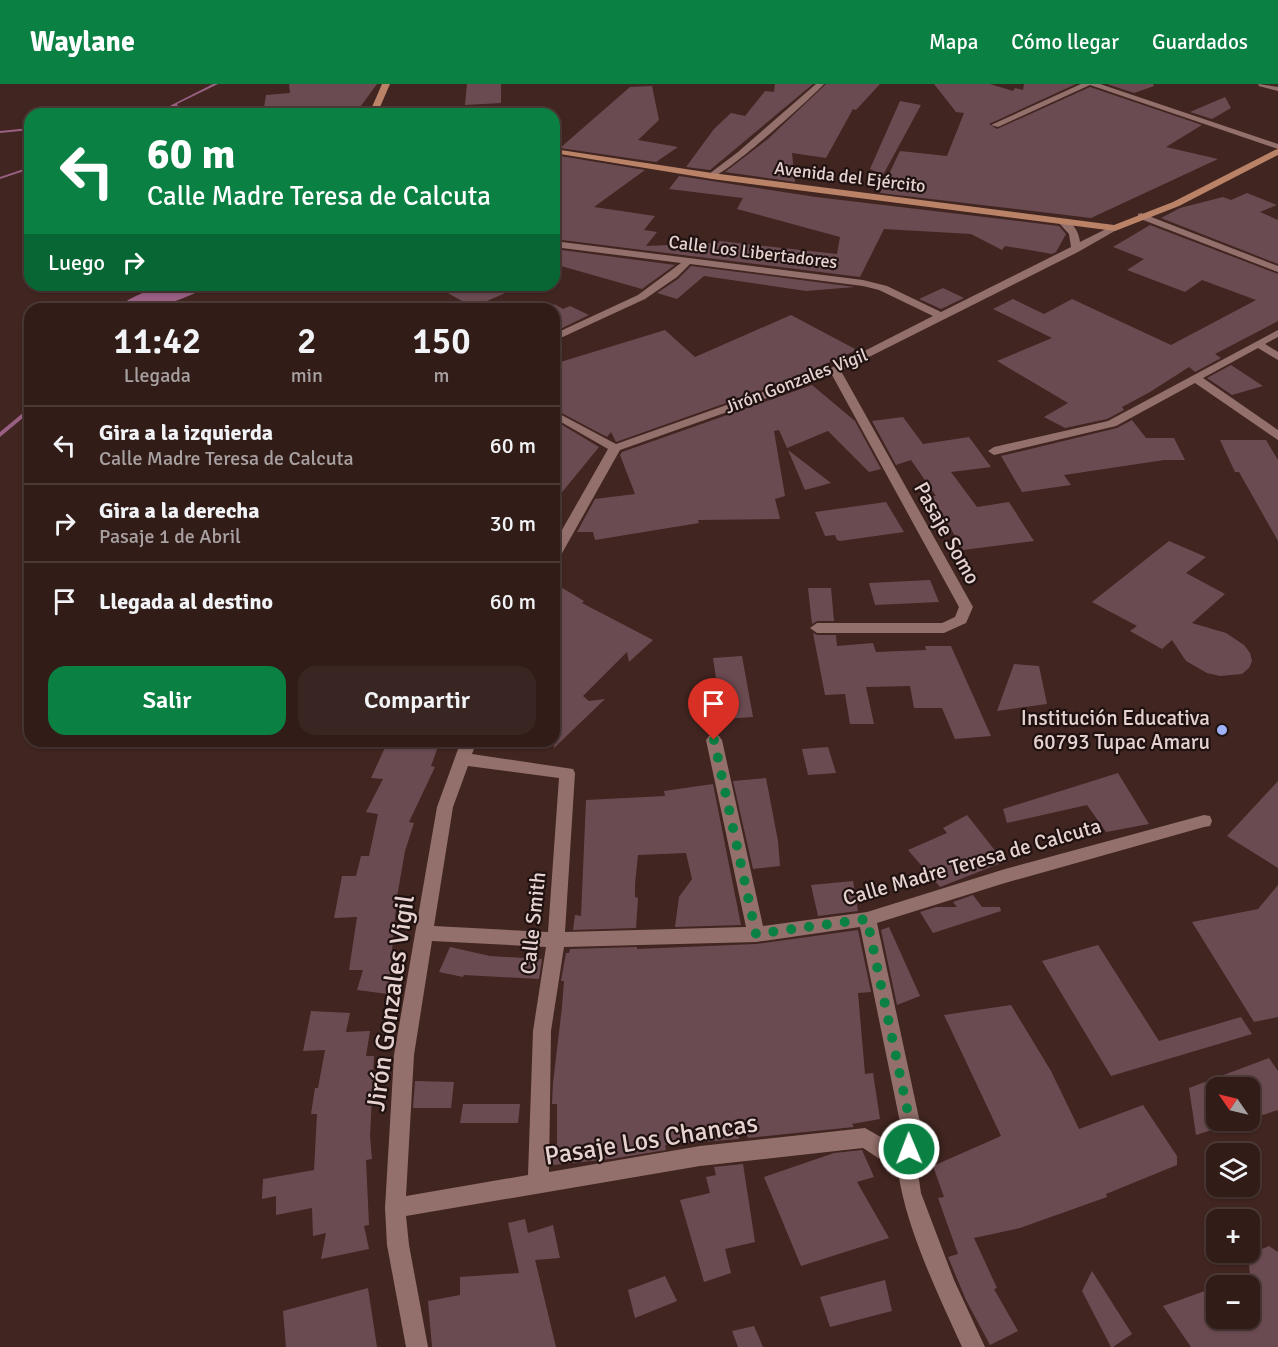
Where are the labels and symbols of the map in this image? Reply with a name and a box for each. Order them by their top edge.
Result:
street label: Avenida del Ejército [773,157,927,197]
street label: Calle Los Libertadores [667,231,839,273]
street label: Jirón Gonzales Vigil [722,344,870,418]
street label: Pasaje Somo [908,477,986,589]
pin [688,678,739,740]
place label: Institución Educativa 60793 Tupac Amaru [1021,705,1210,755]
marker: Institución Educativa 60793 Tupac Amaru [1215,723,1229,737]
street label: Calle Madre Teresa de Calcuta [840,813,1104,911]
street label: Calle Smith [515,870,551,976]
street label: Jirón Gonzales Vigil [360,893,422,1113]
north arrow [1206,1077,1260,1131]
street label: Pasaje Los Chancas [542,1107,760,1173]
position arrow [877,1117,941,1181]

